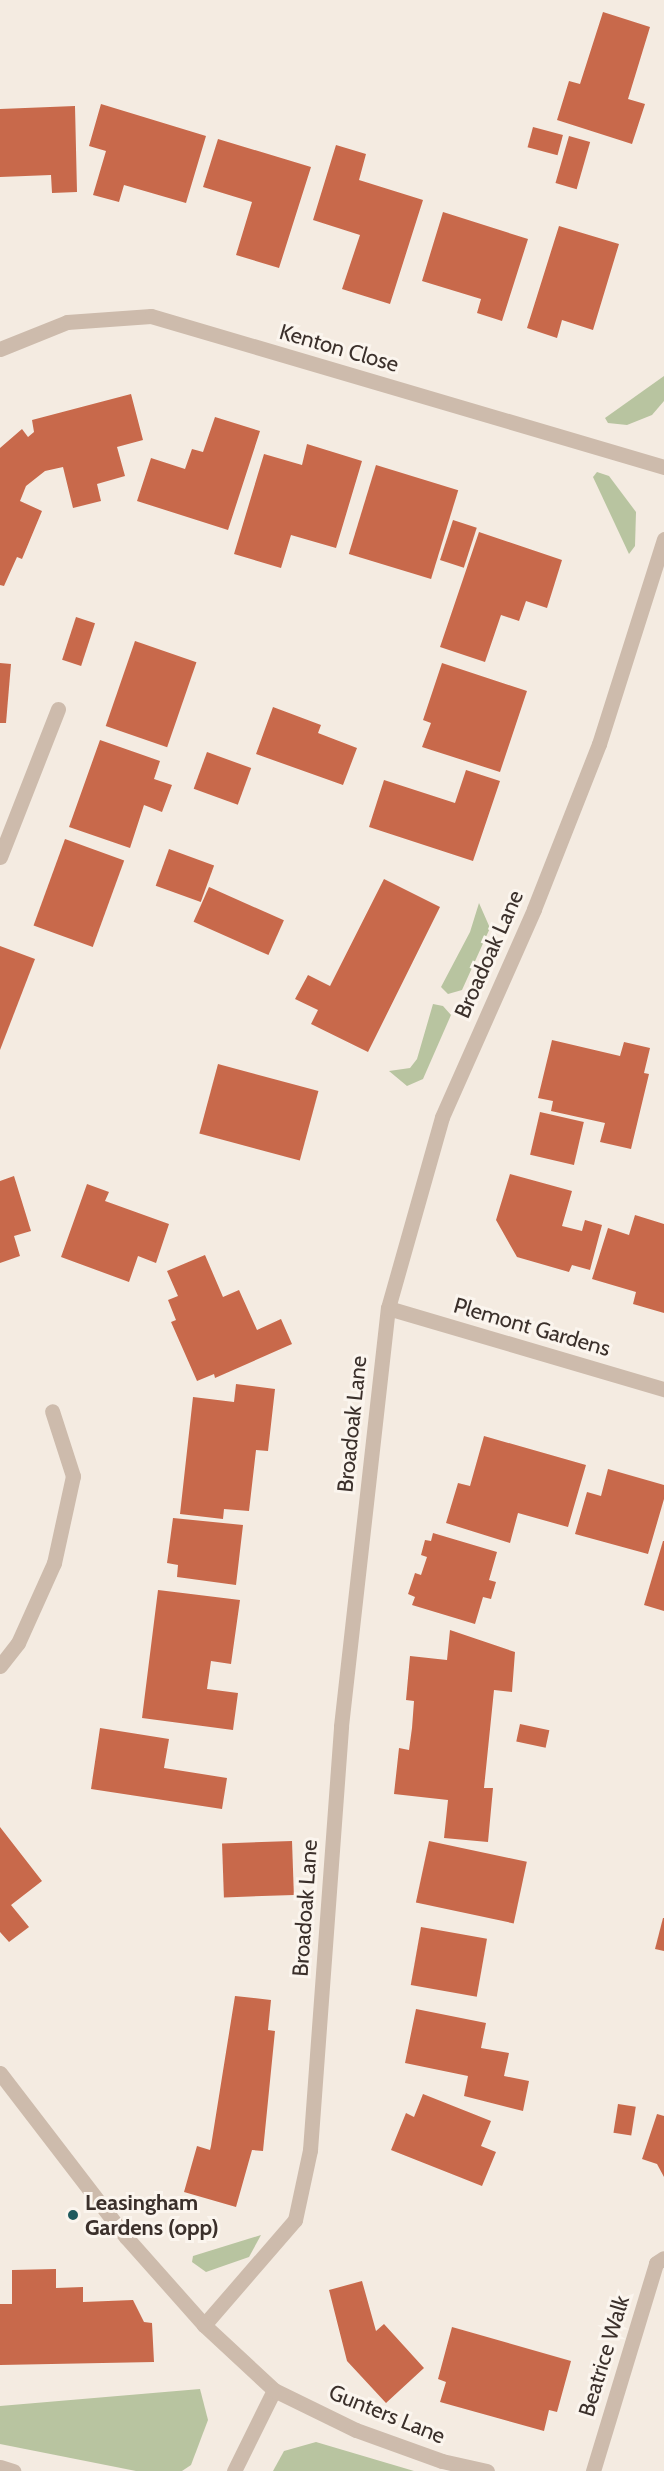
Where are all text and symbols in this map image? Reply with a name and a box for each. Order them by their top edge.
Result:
street label: Kenton Close [276,318,402,378]
street label: Broadoak Lane [449,886,529,1022]
street label: Plemont Gardens [451,1292,613,1362]
street label: Broadoak Lane [332,1354,372,1494]
street label: Broadoak Lane [287,1839,323,1977]
place label: Leasingham Gardens (opp) [85,2189,219,2240]
marker: Leasingham Gardens (opp) [66,2208,80,2222]
street label: Beatrice Walk [573,2292,635,2420]
street label: Gunters Lane [325,2379,449,2449]

